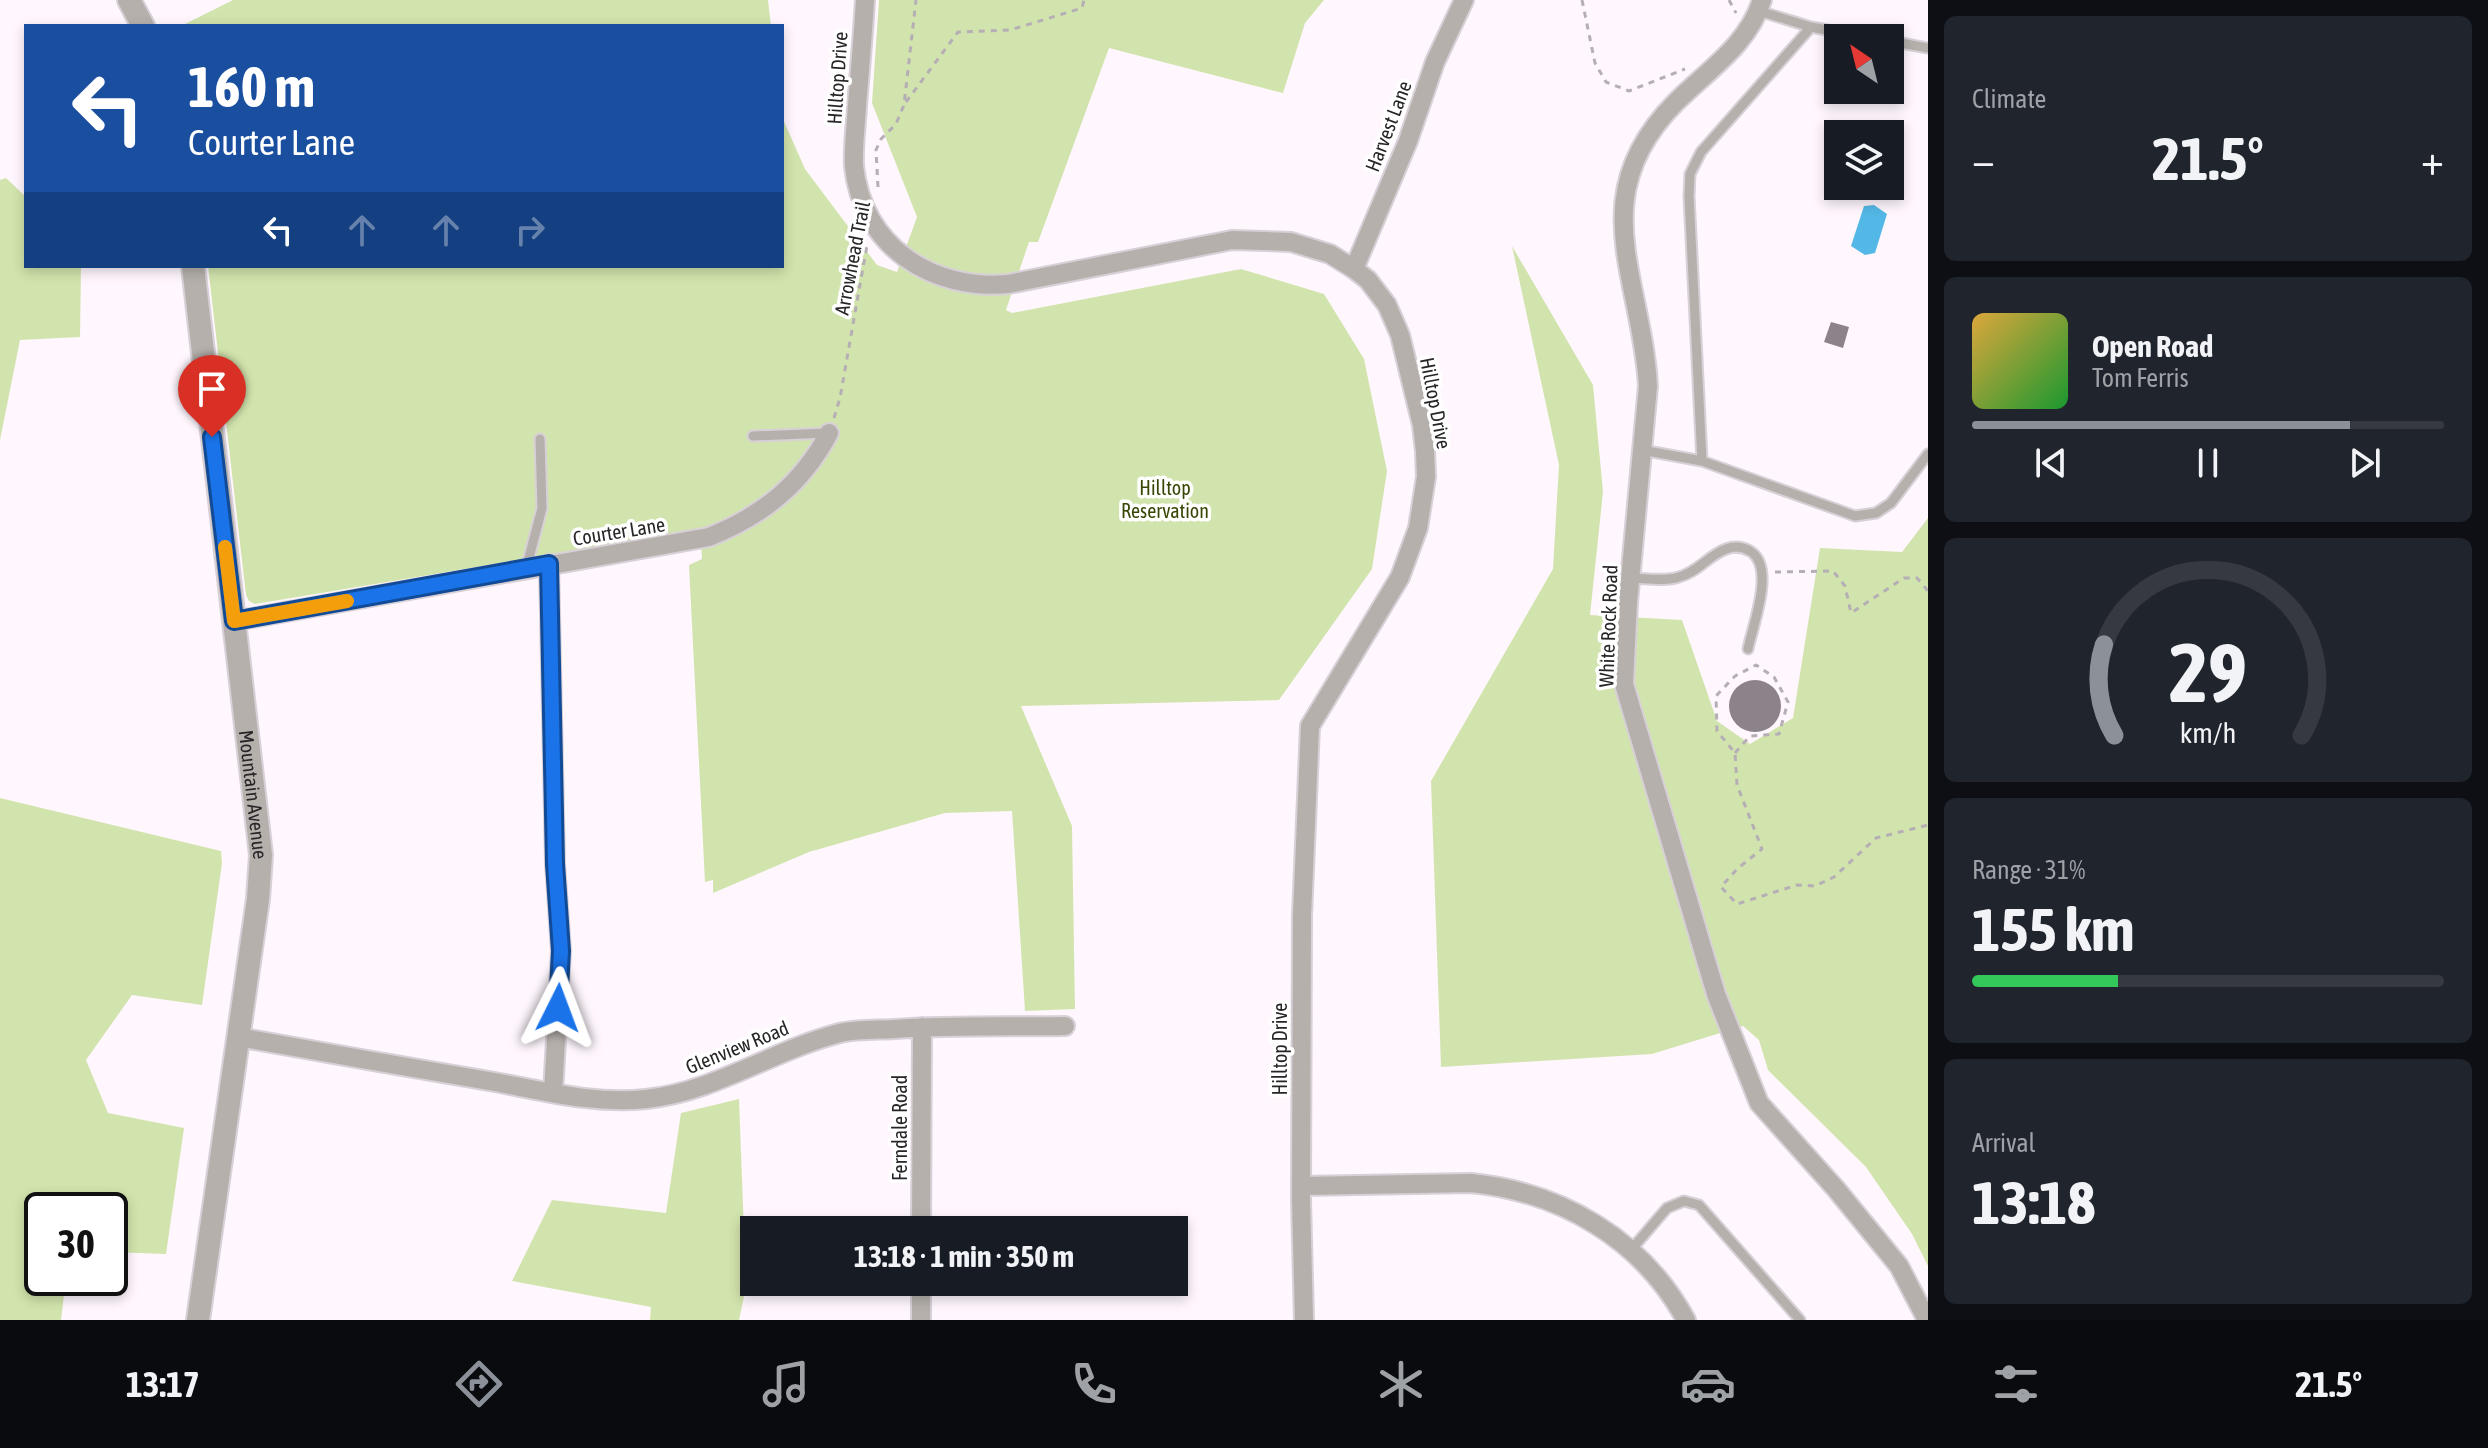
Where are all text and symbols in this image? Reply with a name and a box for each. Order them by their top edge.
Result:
north arrow [1824,24,1904,104]
map controls [1824,24,1904,200]
street label: Hilltop Drive [822,31,852,125]
text: 160 m [188,55,315,119]
icon: left [56,56,160,160]
street label: Harvest Lane [1360,77,1416,175]
text: Climate [1972,84,2046,114]
button: layers [1824,120,1904,200]
text: Courter Lane [188,121,355,163]
text: 21.5° [2152,124,2264,193]
text: − [1972,134,1995,184]
text: + [2421,134,2444,184]
street label: Arrowhead Trail [830,199,874,317]
icon: left [256,208,300,252]
icon: ahead [340,208,384,252]
icon: ahead [424,208,468,252]
icon: right [508,208,552,252]
text: Open Road [2092,329,2213,363]
pin [178,355,246,437]
street label: Hilltop Drive [1416,355,1456,451]
text: Tom Ferris [2092,363,2189,393]
icon: arrive [190,367,234,411]
icon: previous [2029,441,2073,485]
icon: pause [2186,441,2230,485]
icon: next [2343,441,2387,485]
park label: Hilltop Reservation [1121,476,1209,522]
street label: Courter Lane [571,512,667,550]
street label: White Rock Road [1594,564,1622,688]
text: 29 [2169,624,2247,720]
text: km/h [2180,716,2236,749]
street label: Mountain Avenue [235,729,273,860]
text: Range · 31% [1972,855,2085,885]
text: 155 km [1972,895,2134,964]
position arrow [516,966,600,1050]
street label: Hilltop Drive [1268,1003,1291,1095]
street label: Glenview Road [682,1016,792,1078]
street label: Ferndale Road [888,1075,911,1181]
text: Arrival [1972,1128,2036,1158]
text: 13:18 [1972,1168,2095,1237]
speed limit sign: 30 [24,1192,128,1296]
text: 13:18 · 1 min · 350 m [854,1239,1074,1273]
icon: directions [451,1356,507,1412]
icon: music [758,1356,814,1412]
icon: phone [1066,1356,1122,1412]
icon: climate [1373,1356,1429,1412]
icon: car [1680,1356,1736,1412]
icon: filters [1988,1356,2044,1412]
text: 13:17 [126,1363,200,1405]
text: 21.5° [2295,1363,2362,1405]

